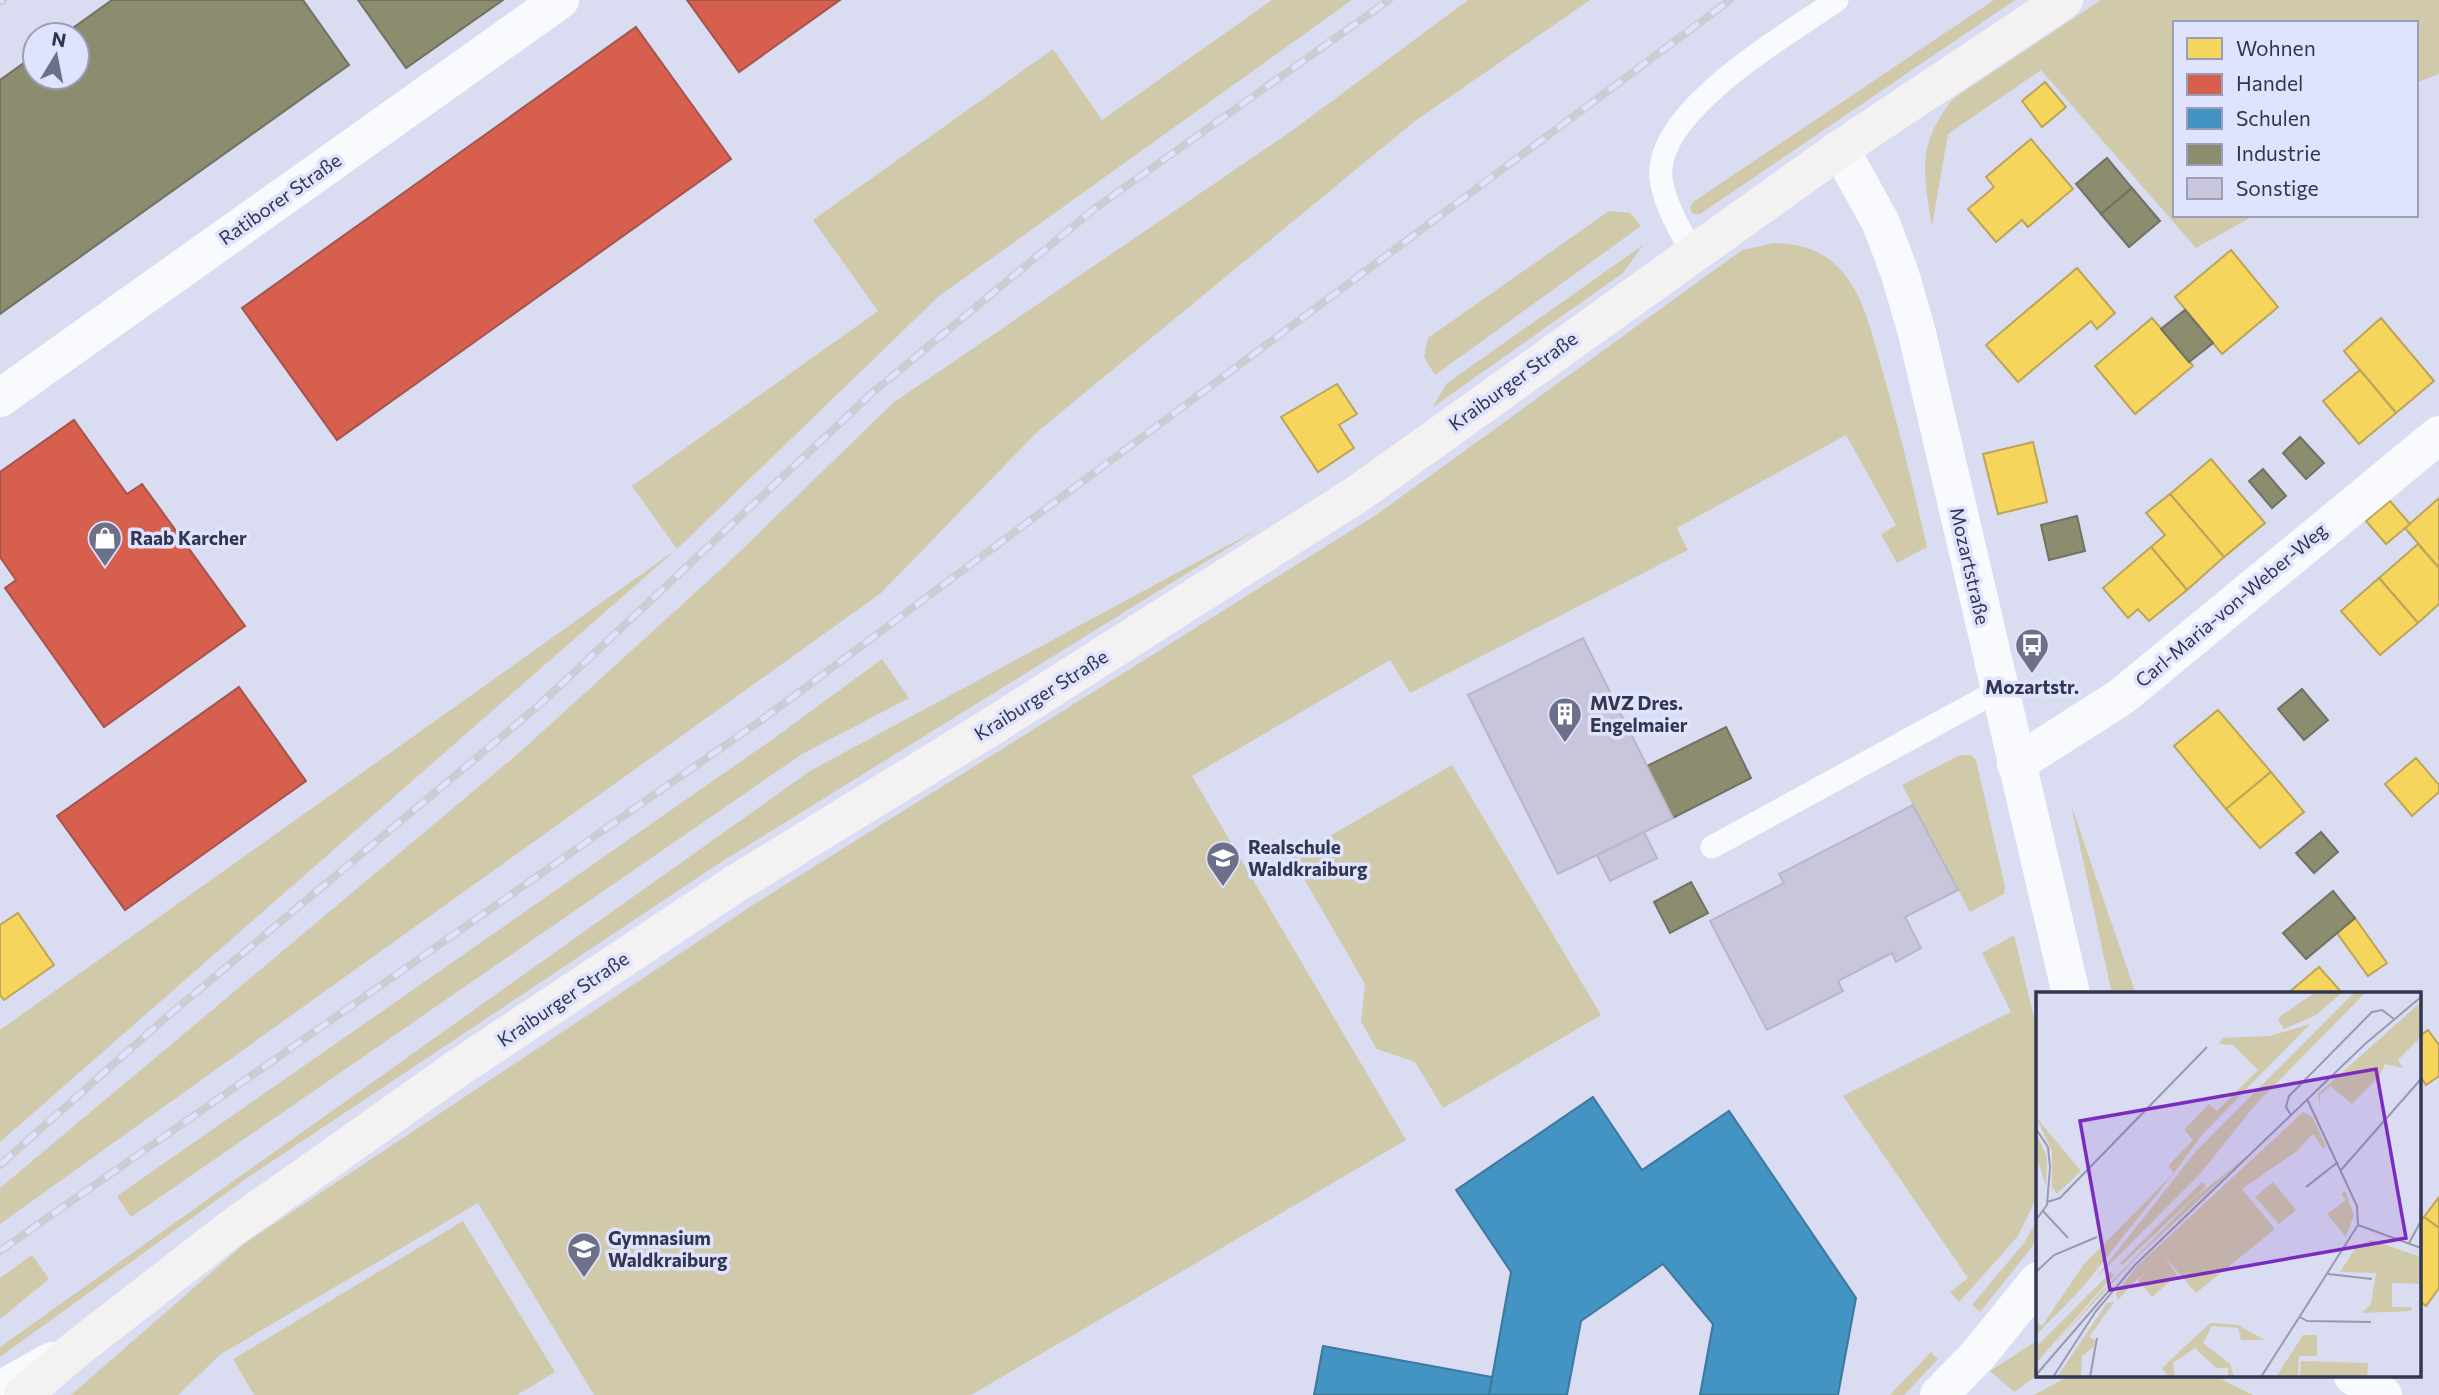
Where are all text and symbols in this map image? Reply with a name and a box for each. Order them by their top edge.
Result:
north arrow [21,21,91,91]
legend [2173,21,2418,217]
text: N [50,26,68,51]
text: Wohnen [2236,35,2316,60]
text: Handel [2236,70,2303,95]
text: Schulen [2236,105,2311,130]
text: Industrie [2236,140,2321,165]
street label: Ratiborer Straße [214,148,345,249]
text: Sonstige [2236,175,2319,200]
street label: Kraiburger Straße [1444,326,1582,435]
street label: Mozartstraße [1946,505,1995,627]
street label: Carl-Maria-von-Weber-Weg [2130,518,2331,691]
shop icon: Raab Karcher [86,519,124,568]
place label: Raab Karcher [130,526,247,549]
bus stop icon: Mozartstr. [2013,626,2051,675]
street label: Kraiburger Straße [970,644,1112,745]
place label: Mozartstr. [1985,675,2079,698]
place label: MVZ Dres. Engelmaier [1590,691,1688,736]
building icon: MVZ Dres. Engelmaier [1546,695,1584,744]
place label: Realschule Waldkraiburg [1248,835,1368,880]
school or university icon: Realschule Waldkraiburg [1204,839,1242,888]
street label: Kraiburger Straße [493,946,633,1051]
inset map [2036,992,2422,1378]
place label: Gymnasium Waldkraiburg [608,1226,728,1271]
school or university icon: Gymnasium Waldkraiburg [565,1230,603,1279]

